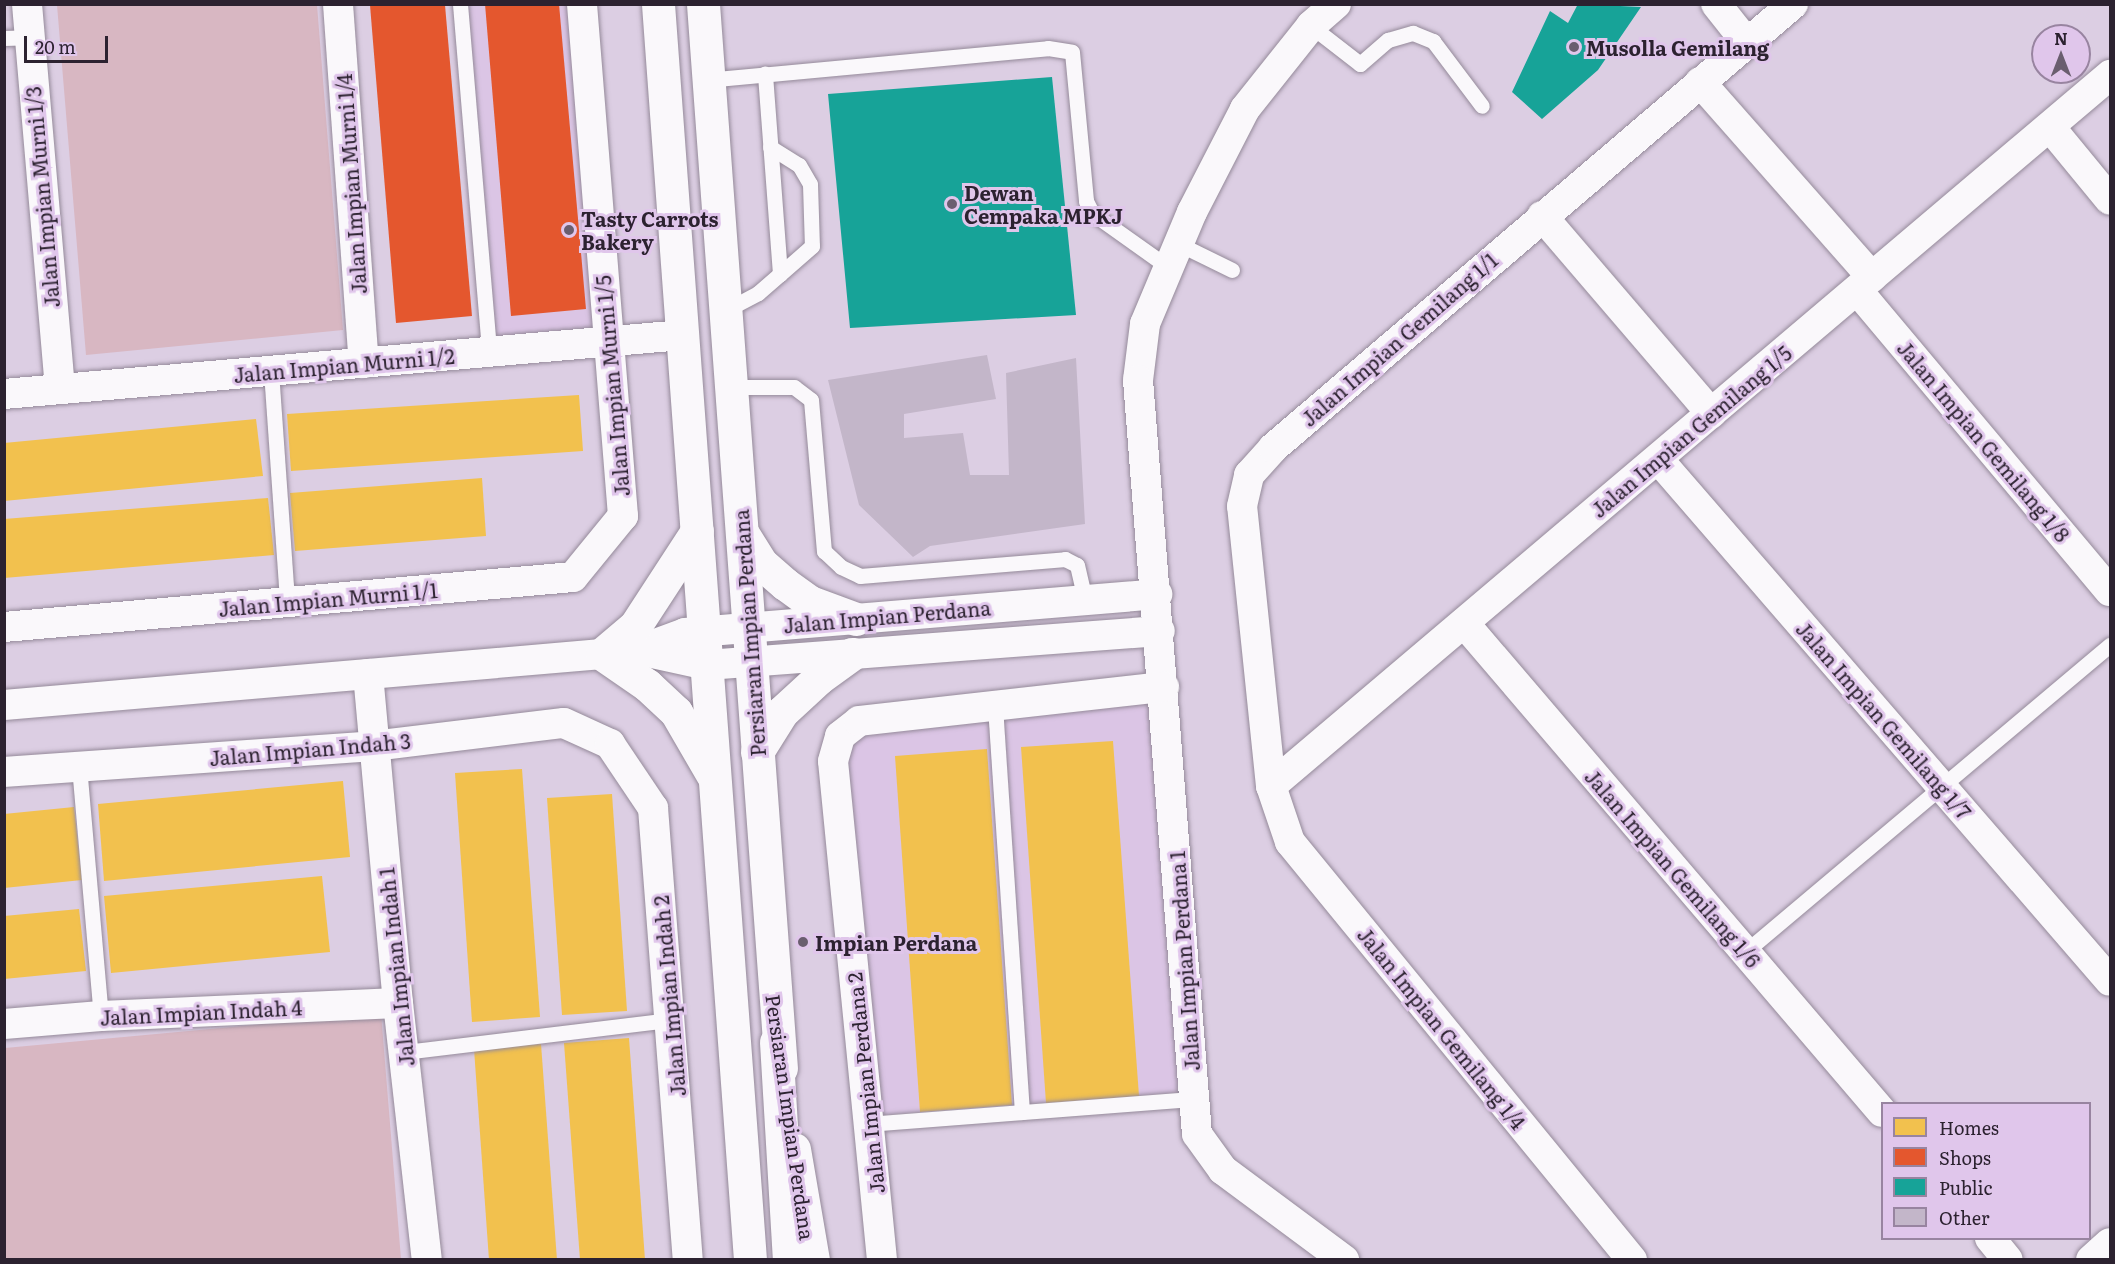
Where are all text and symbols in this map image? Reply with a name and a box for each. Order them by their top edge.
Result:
scale bar [27,24,111,62]
north arrow [2031,24,2091,84]
text: N [2054,26,2068,50]
text: 20 m [35,33,76,60]
place label: Musolla Gemilang [1586,35,1769,59]
marker: Musolla Gemilang [1567,40,1581,54]
street label: Jalan Impian Murni 1/4 [331,73,371,295]
street label: Jalan Impian Murni 1/3 [20,85,64,309]
place label: Dewan Cempaka MPKJ [964,180,1123,227]
marker: Dewan Cempaka MPKJ [945,197,959,211]
place label: Tasty Carrots Bakery [581,207,719,254]
marker: Tasty Carrots Bakery [562,223,576,237]
street label: Jalan Impian Gemilang 1/1 [1296,247,1502,431]
street label: Jalan Impian Murni 1/5 [590,274,634,498]
street label: Jalan Impian Gemilang 1/8 [1893,336,2075,546]
street label: Jalan Impian Gemilang 1/5 [1586,340,1796,522]
street label: Jalan Impian Murni 1/2 [232,343,456,387]
street label: Persiaran Impian Perdana [728,509,770,757]
street label: Jalan Impian Murni 1/1 [217,577,439,621]
street label: Jalan Impian Perdana [782,595,992,637]
street label: Jalan Impian Gemilang 1/7 [1792,616,1976,824]
street label: Jalan Impian Indah 3 [208,728,412,770]
street label: Jalan Impian Gemilang 1/6 [1581,764,1765,972]
street label: Jalan Impian Perdana 1 [1164,850,1204,1072]
street label: Jalan Impian Indah 1 [374,867,418,1067]
street label: Jalan Impian Indah 2 [648,895,690,1097]
street label: Jalan Impian Gemilang 1/4 [1353,922,1531,1134]
place label: Impian Perdana [815,930,977,954]
marker: Impian Perdana [796,935,810,949]
street label: Jalan Impian Perdana 2 [841,971,889,1195]
street label: Persiaran Impian Perdana [762,993,820,1241]
street label: Jalan Impian Indah 4 [99,995,303,1029]
legend [1881,1102,2091,1240]
text: Homes [1939,1114,1999,1141]
text: Shops [1939,1144,1991,1171]
text: Public [1939,1174,1993,1201]
text: Other [1939,1204,1989,1231]

